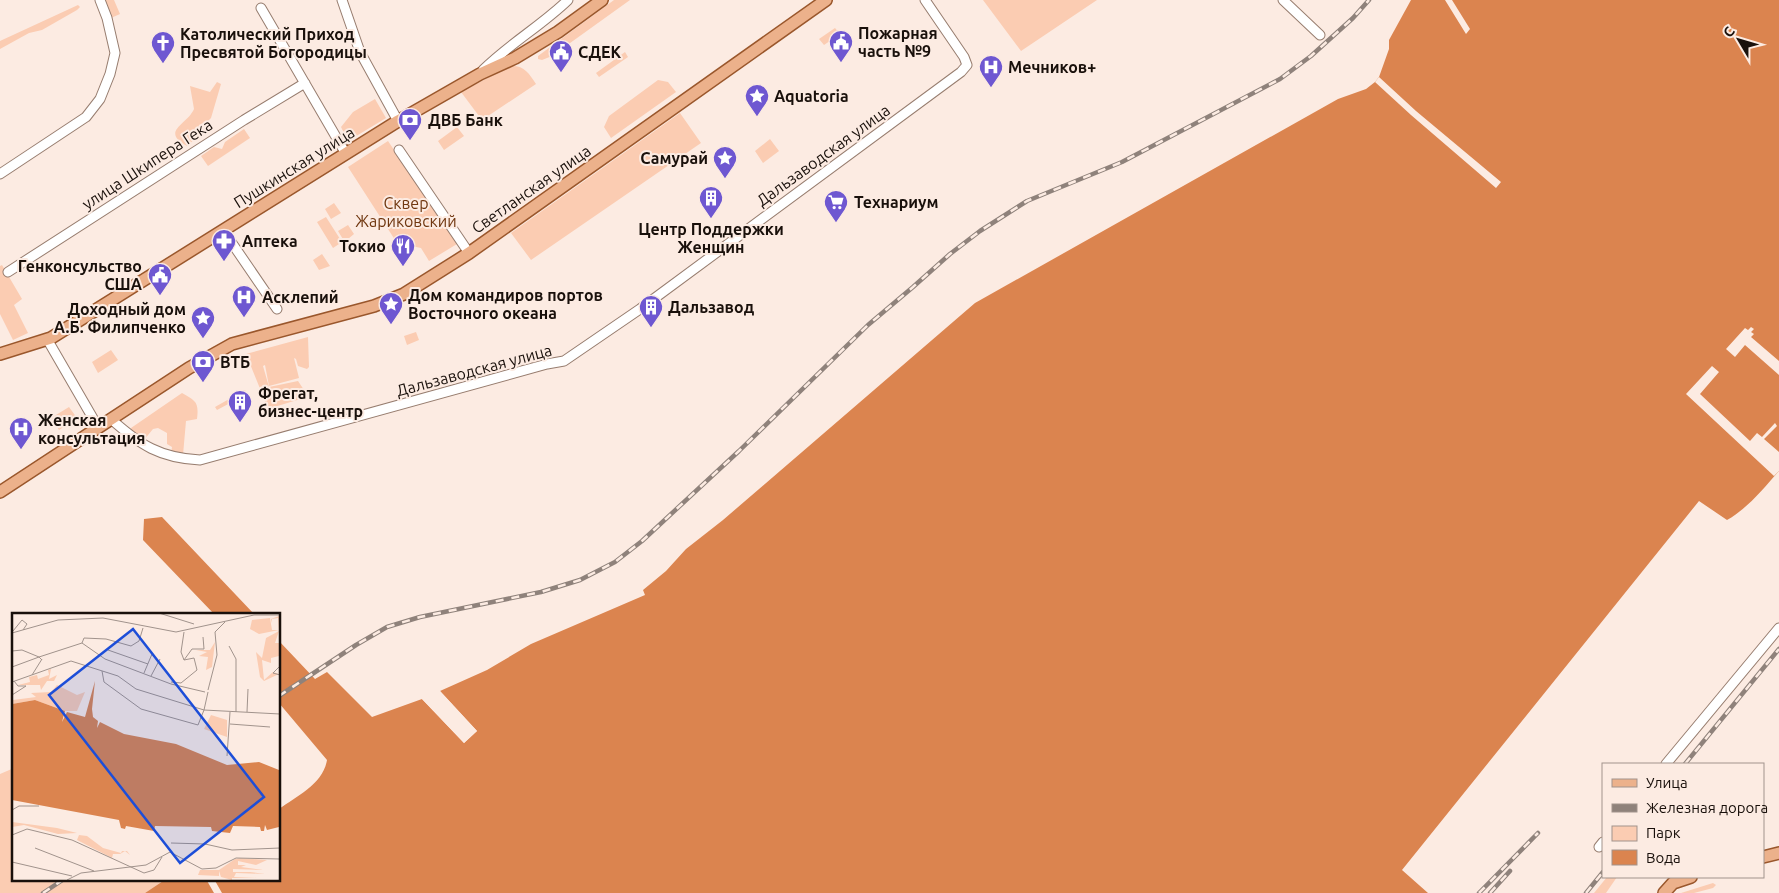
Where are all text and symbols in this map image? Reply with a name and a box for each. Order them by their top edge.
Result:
north arrow [1714,15,1764,65]
place label: Пожарная часть №9 [858,24,938,60]
text: С [1720,24,1738,40]
place label: Католический Приход Пресвятой Богородицы [180,25,367,61]
public building icon: Пожарная часть №9 [828,29,854,63]
church icon: Католический Приход Пресвятой Богородицы [150,30,176,64]
public building icon: СДЕК [548,39,574,73]
place label: СДЕК [578,43,622,61]
hospital icon: Мечников+ [978,54,1004,88]
place label: Мечников+ [1008,58,1096,76]
place icon: Aquatoria [744,83,770,117]
place label: Aquatoria [774,87,849,105]
street label: Дальзаводская улица [753,101,893,209]
bank icon: ДВБ Банк [397,107,423,141]
place label: ДВБ Банк [428,111,503,129]
street label: улица Шкипера Гека [79,115,215,213]
street label: Пушкинская улица [230,123,358,211]
street label: Светланская улица [468,141,594,237]
place icon: Самурай [712,145,738,179]
place label: Самурай [640,149,708,167]
building icon: Центр Поддержки Женщин [698,185,724,219]
supermarket icon: Технариум [823,189,849,223]
place label: Технариум [854,193,939,211]
park label: Сквер Жариковский [355,194,457,230]
place label: Центр Поддержки Женщин [638,220,784,256]
pharmacy icon: Аптека [211,228,237,262]
place label: Аптека [242,232,298,250]
restaurant icon: Токио [390,233,416,267]
place label: Токио [339,237,386,255]
place label: Генконсульство США [18,257,143,293]
public building icon: Генконсульство США [147,262,173,296]
hospital icon: Асклепий [231,284,257,318]
place label: Дом командиров портов Восточного океана [408,286,603,322]
place label: Асклепий [262,288,339,306]
place icon: Дом командиров портов Восточного океана [378,291,404,325]
building icon: Дальзавод [638,294,664,328]
place label: Дальзавод [668,298,755,316]
place label: Доходный дом А.Б. Филипченко [54,300,186,336]
place icon: Доходный дом А.Б. Филипченко [190,305,216,339]
street label: Дальзаводская улица [394,341,554,399]
bank icon: ВТБ [190,349,216,383]
place label: ВТБ [220,353,250,371]
place label: Фрегат, бизнес-центр [258,384,363,420]
building icon: Фрегат, бизнес-центр [227,389,253,423]
place label: Женская консультация [38,411,146,447]
hospital icon: Женская консультация [8,416,34,450]
inset map [12,613,280,880]
legend [1602,763,1764,878]
text: Улица [1646,774,1688,791]
text: Железная дорога [1646,799,1768,816]
text: Парк [1646,824,1681,841]
text: Вода [1646,849,1681,866]

